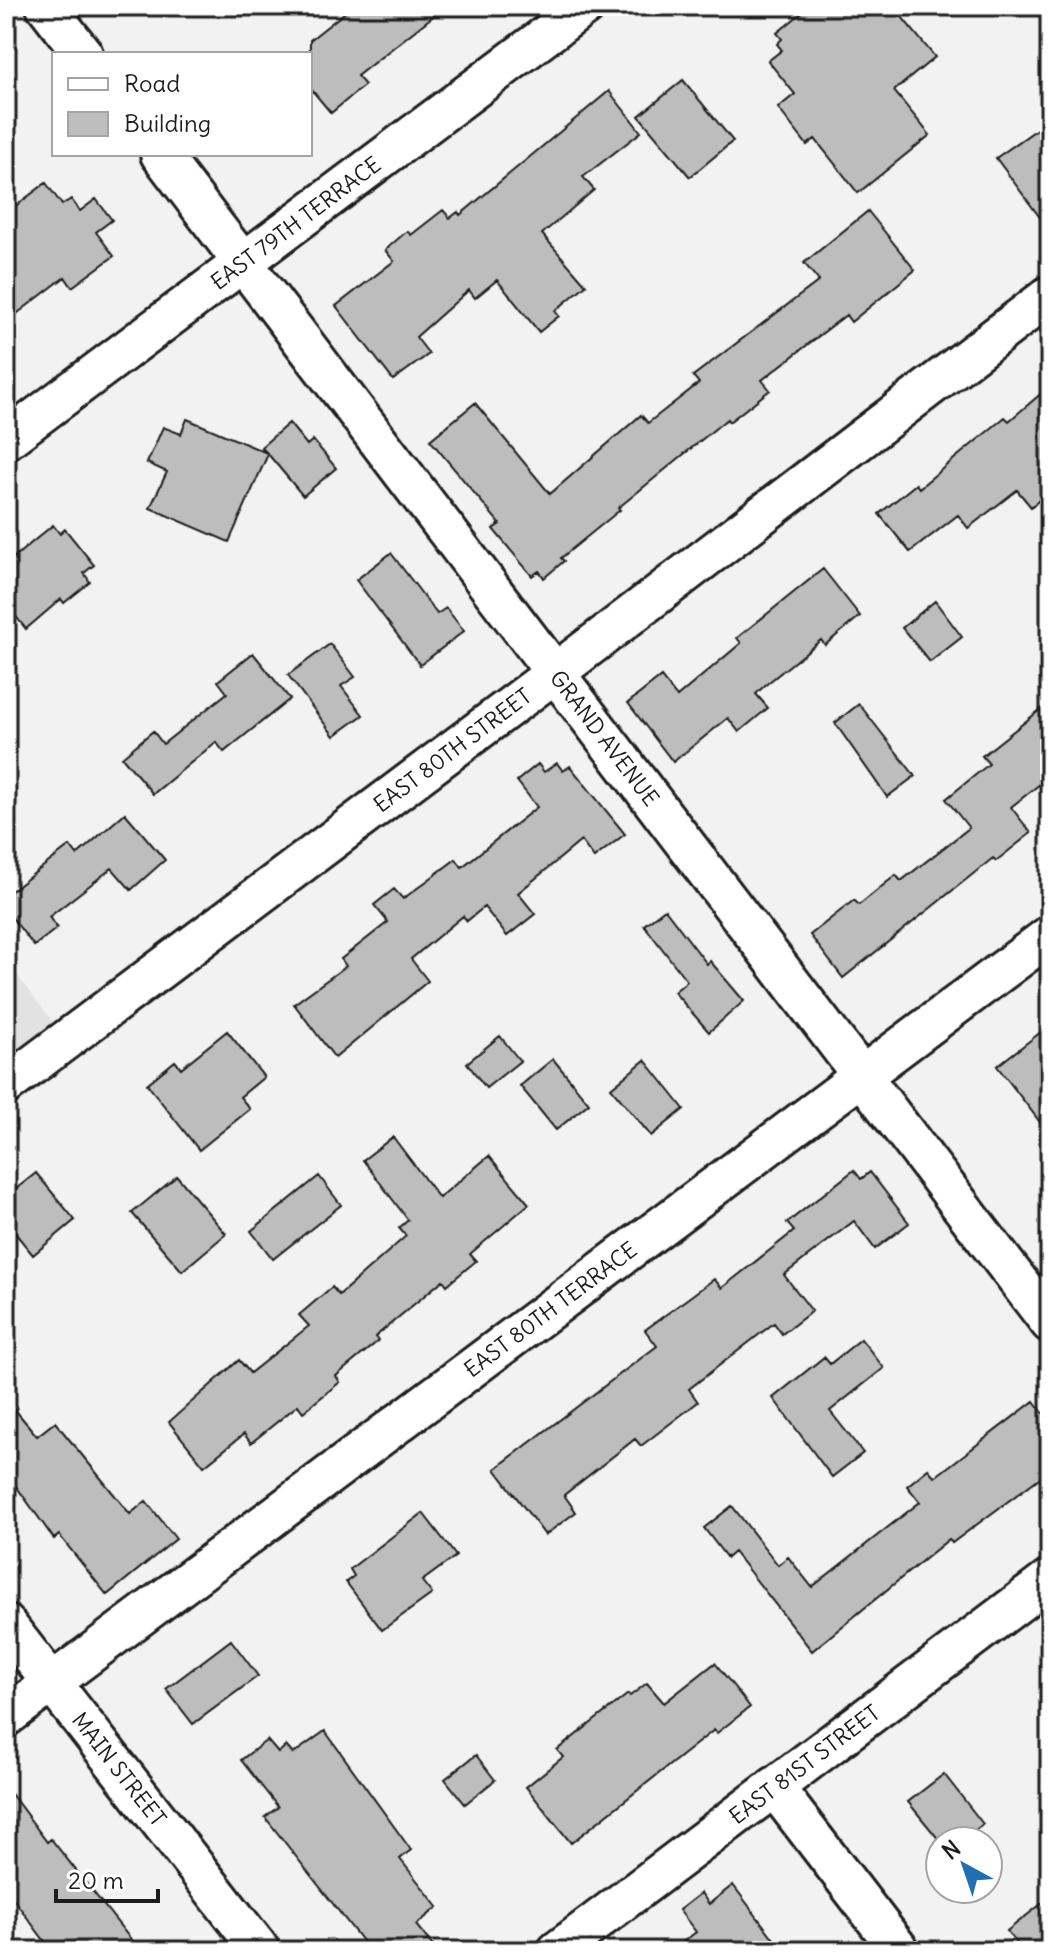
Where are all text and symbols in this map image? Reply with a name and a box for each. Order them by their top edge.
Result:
legend [52,52,312,156]
text: Road [124,68,180,98]
text: Building [124,108,211,138]
street label: EAST 79TH TERRACE [205,150,386,296]
street label: GRAND AVENUE [544,665,665,811]
street label: EAST 80TH STREET [368,682,537,818]
street label: EAST 80TH TERRACE [458,1235,642,1383]
street label: EAST 81ST STREET [724,1698,885,1830]
street label: MAIN STREET [66,1706,172,1832]
north arrow [924,1825,1004,1905]
text: N [936,1834,966,1865]
scale bar [56,1853,158,1903]
text: 20 m [68,1865,124,1895]

